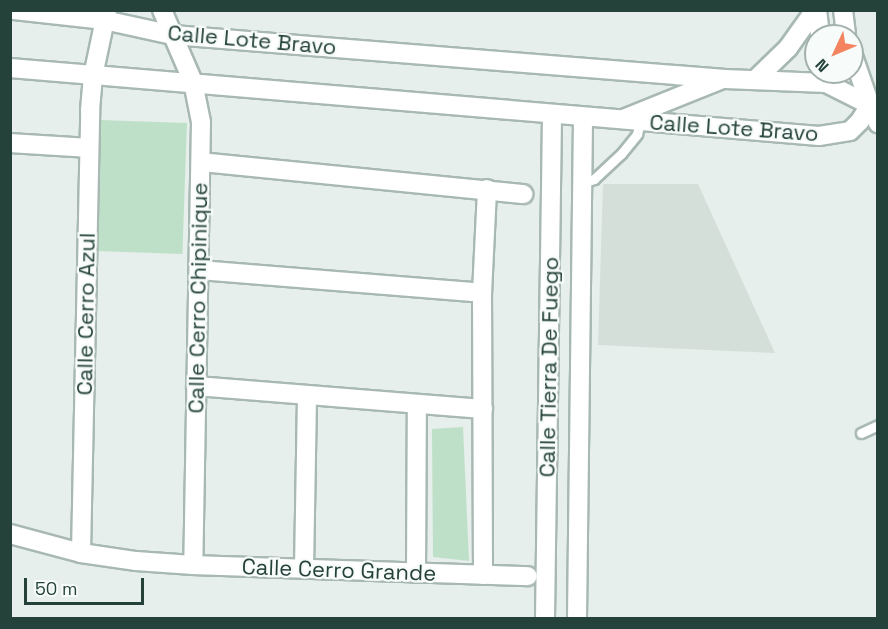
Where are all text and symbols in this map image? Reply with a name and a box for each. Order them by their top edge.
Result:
street label: Calle Lote Bravo [167,19,337,61]
north arrow [804,24,864,84]
text: N [811,54,833,77]
street label: Calle Lote Bravo [649,109,819,147]
street label: Calle Cerro Chipinique [183,182,213,414]
street label: Calle Cerro Azul [71,232,101,396]
street label: Calle Tierra De Fuego [534,256,564,478]
street label: Calle Cerro Grande [241,553,437,587]
scale bar [27,566,147,604]
text: 50 m [35,577,77,600]

